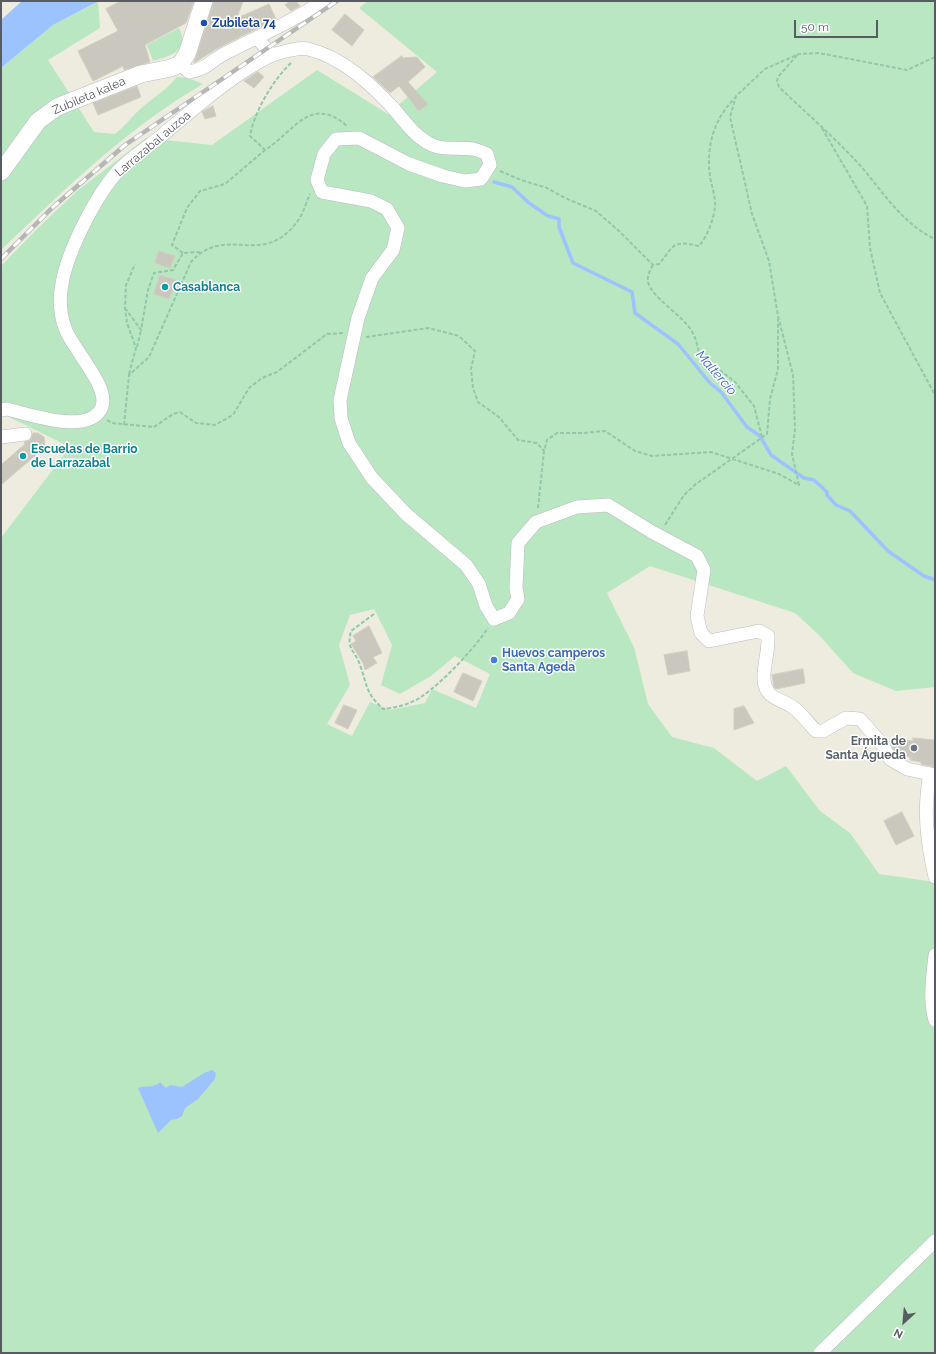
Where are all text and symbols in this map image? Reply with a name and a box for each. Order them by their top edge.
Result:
scale bar [796,12,880,38]
place label: Zubileta 74 [212,16,276,30]
marker: Zubileta 74 [199,18,209,28]
text: 50 m [801,20,829,34]
street label: Zubileta kalea [50,74,128,118]
street label: Larrazabal auzoa [112,108,194,180]
place label: Casablanca [173,280,240,294]
marker: Casablanca [160,282,170,292]
water label: Maltercio [692,347,740,399]
place label: Escuelas de Barrio de Larrazabal [31,442,137,470]
marker: Escuelas de Barrio de Larrazabal [18,451,28,461]
place label: Huevos camperos Santa Ageda [502,646,605,674]
marker: Huevos camperos Santa Ageda [489,655,499,665]
place label: Ermita de Santa Águeda [825,734,906,762]
marker: Ermita de Santa Águeda [909,743,919,753]
north arrow [884,1302,924,1342]
text: N [892,1326,905,1341]

